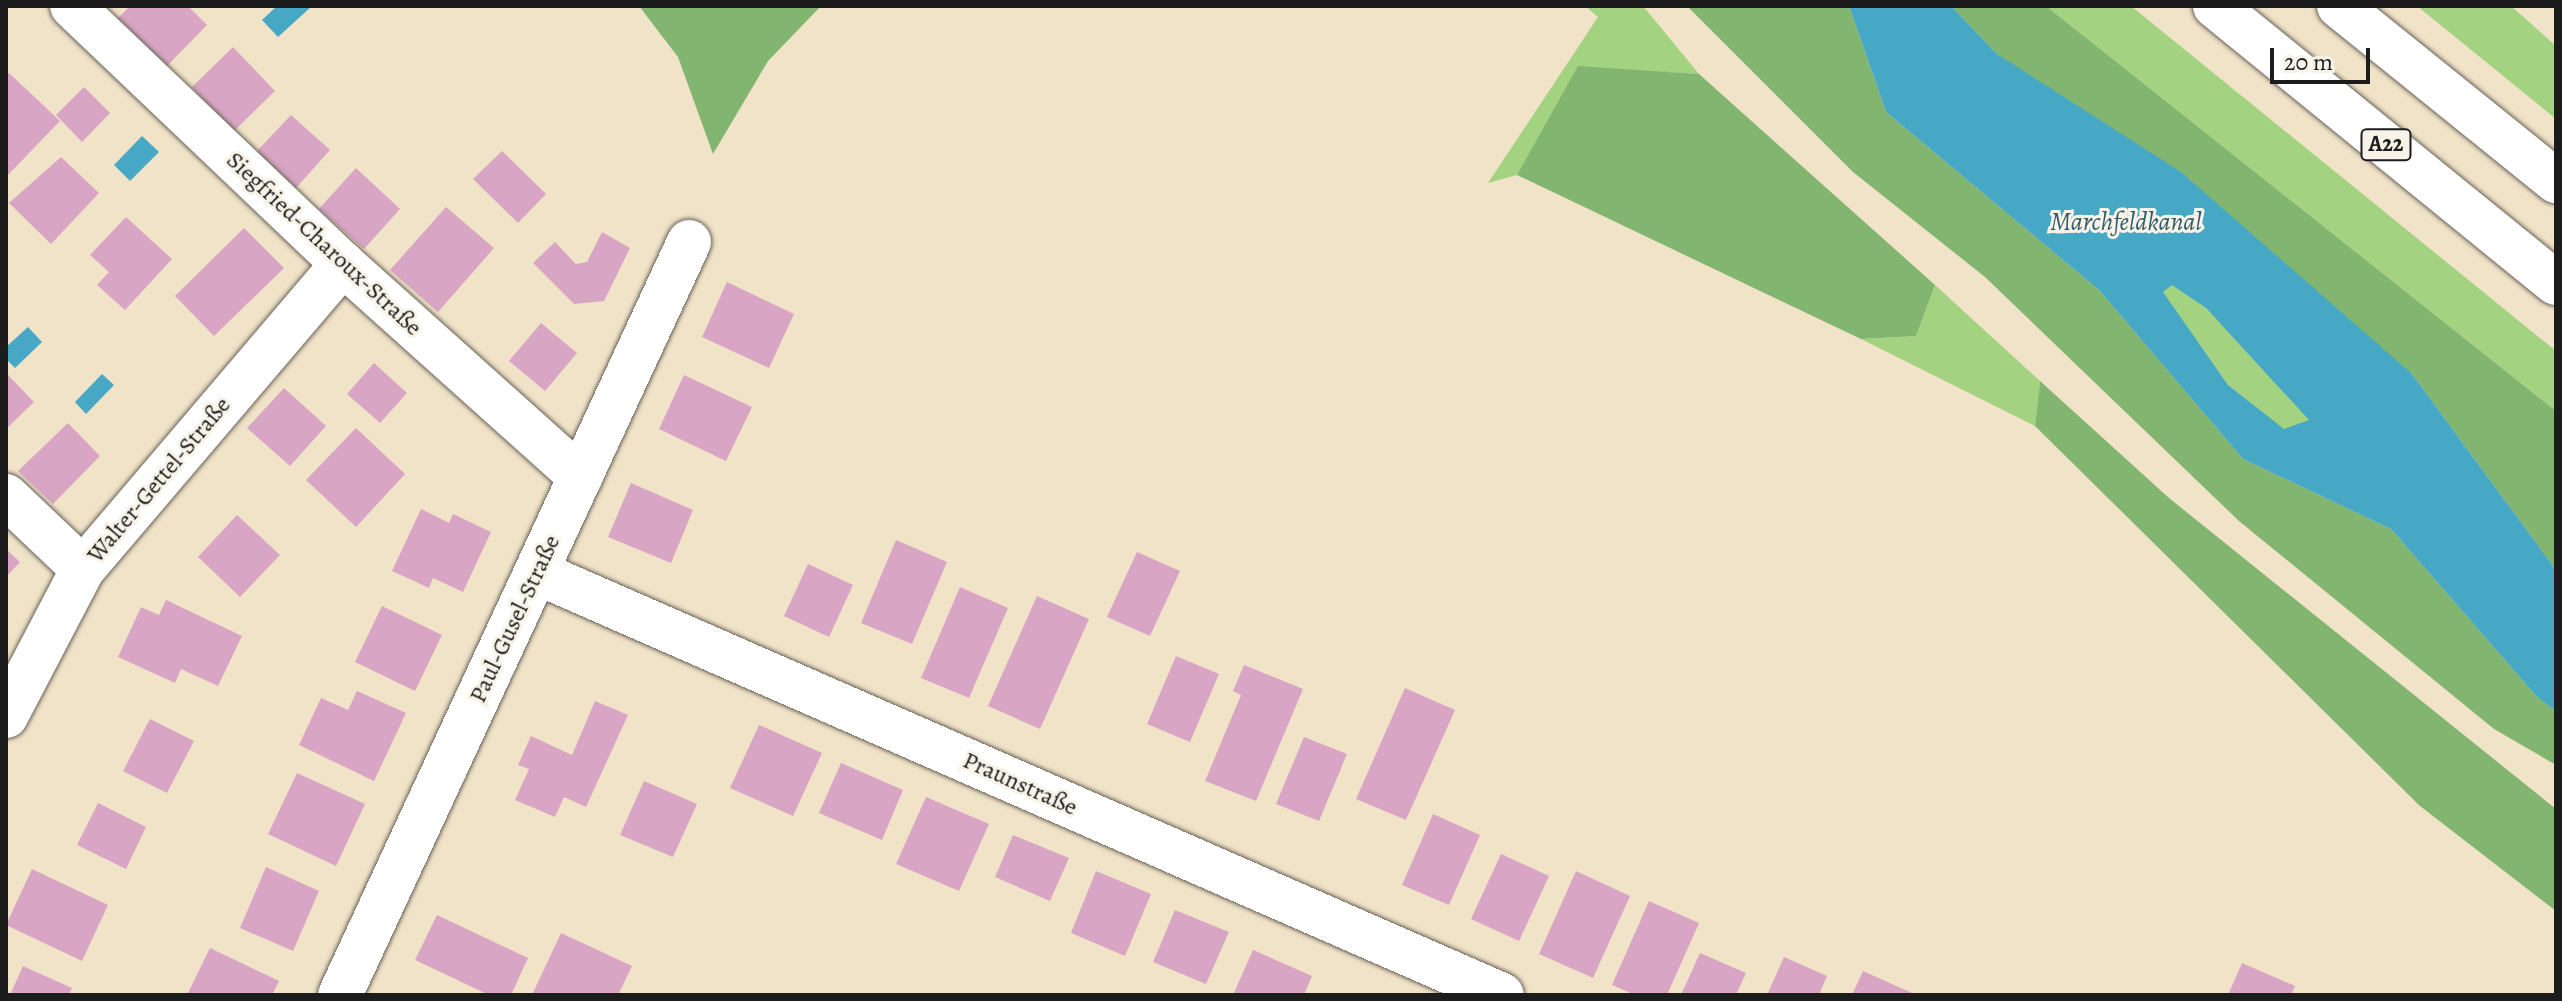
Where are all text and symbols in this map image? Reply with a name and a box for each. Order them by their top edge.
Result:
scale bar [2274,32,2374,82]
text: 20 m [2284,46,2333,78]
road number: A22 [2360,127,2412,163]
street label: Siegfried-Charoux-Straße [220,146,428,342]
water label: Marchfeldkanal [2050,206,2202,238]
street label: Walter-Gettel-Straße [81,391,237,569]
street label: Paul-Gusel-Straße [464,531,566,707]
street label: Praunstraße [958,746,1082,822]

